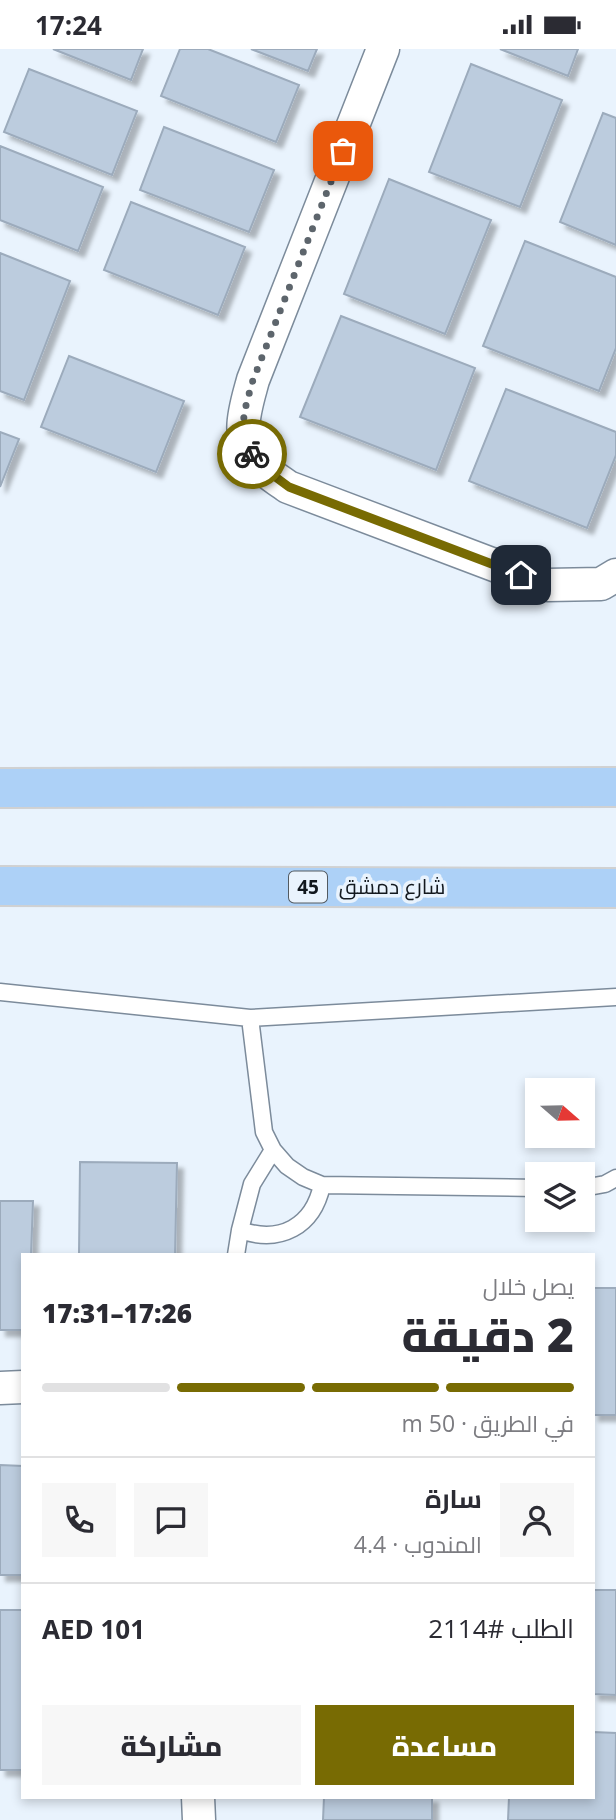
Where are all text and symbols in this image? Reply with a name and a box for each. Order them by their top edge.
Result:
text: 17:24 [35,7,102,43]
pin [313,121,373,181]
icon: bag [324,132,362,170]
courier [217,419,287,489]
icon: bike [233,435,271,473]
pin [491,545,551,605]
icon: home [502,556,540,594]
road number: 45 [289,871,327,902]
street label: شارع دمشق [339,872,445,901]
north arrow [525,1078,595,1148]
map controls [525,1078,595,1232]
button: layers [525,1162,595,1232]
text: يصل خلال [483,1270,574,1302]
text: 17:26–17:31 [42,1295,192,1331]
text: 2 دقيقة [402,1303,574,1365]
text: في الطريق · 50 m [402,1407,574,1439]
text: سارة [425,1480,482,1516]
button: phone [42,1483,116,1557]
button: chat [134,1483,208,1557]
button: person [500,1483,574,1557]
text: المندوب · 4.4 [354,1528,482,1560]
text: الطلب #2114 [428,1610,574,1646]
text: AED 101 [42,1611,145,1647]
button: مشاركة [42,1705,301,1785]
button: مساعدة [315,1705,574,1785]

